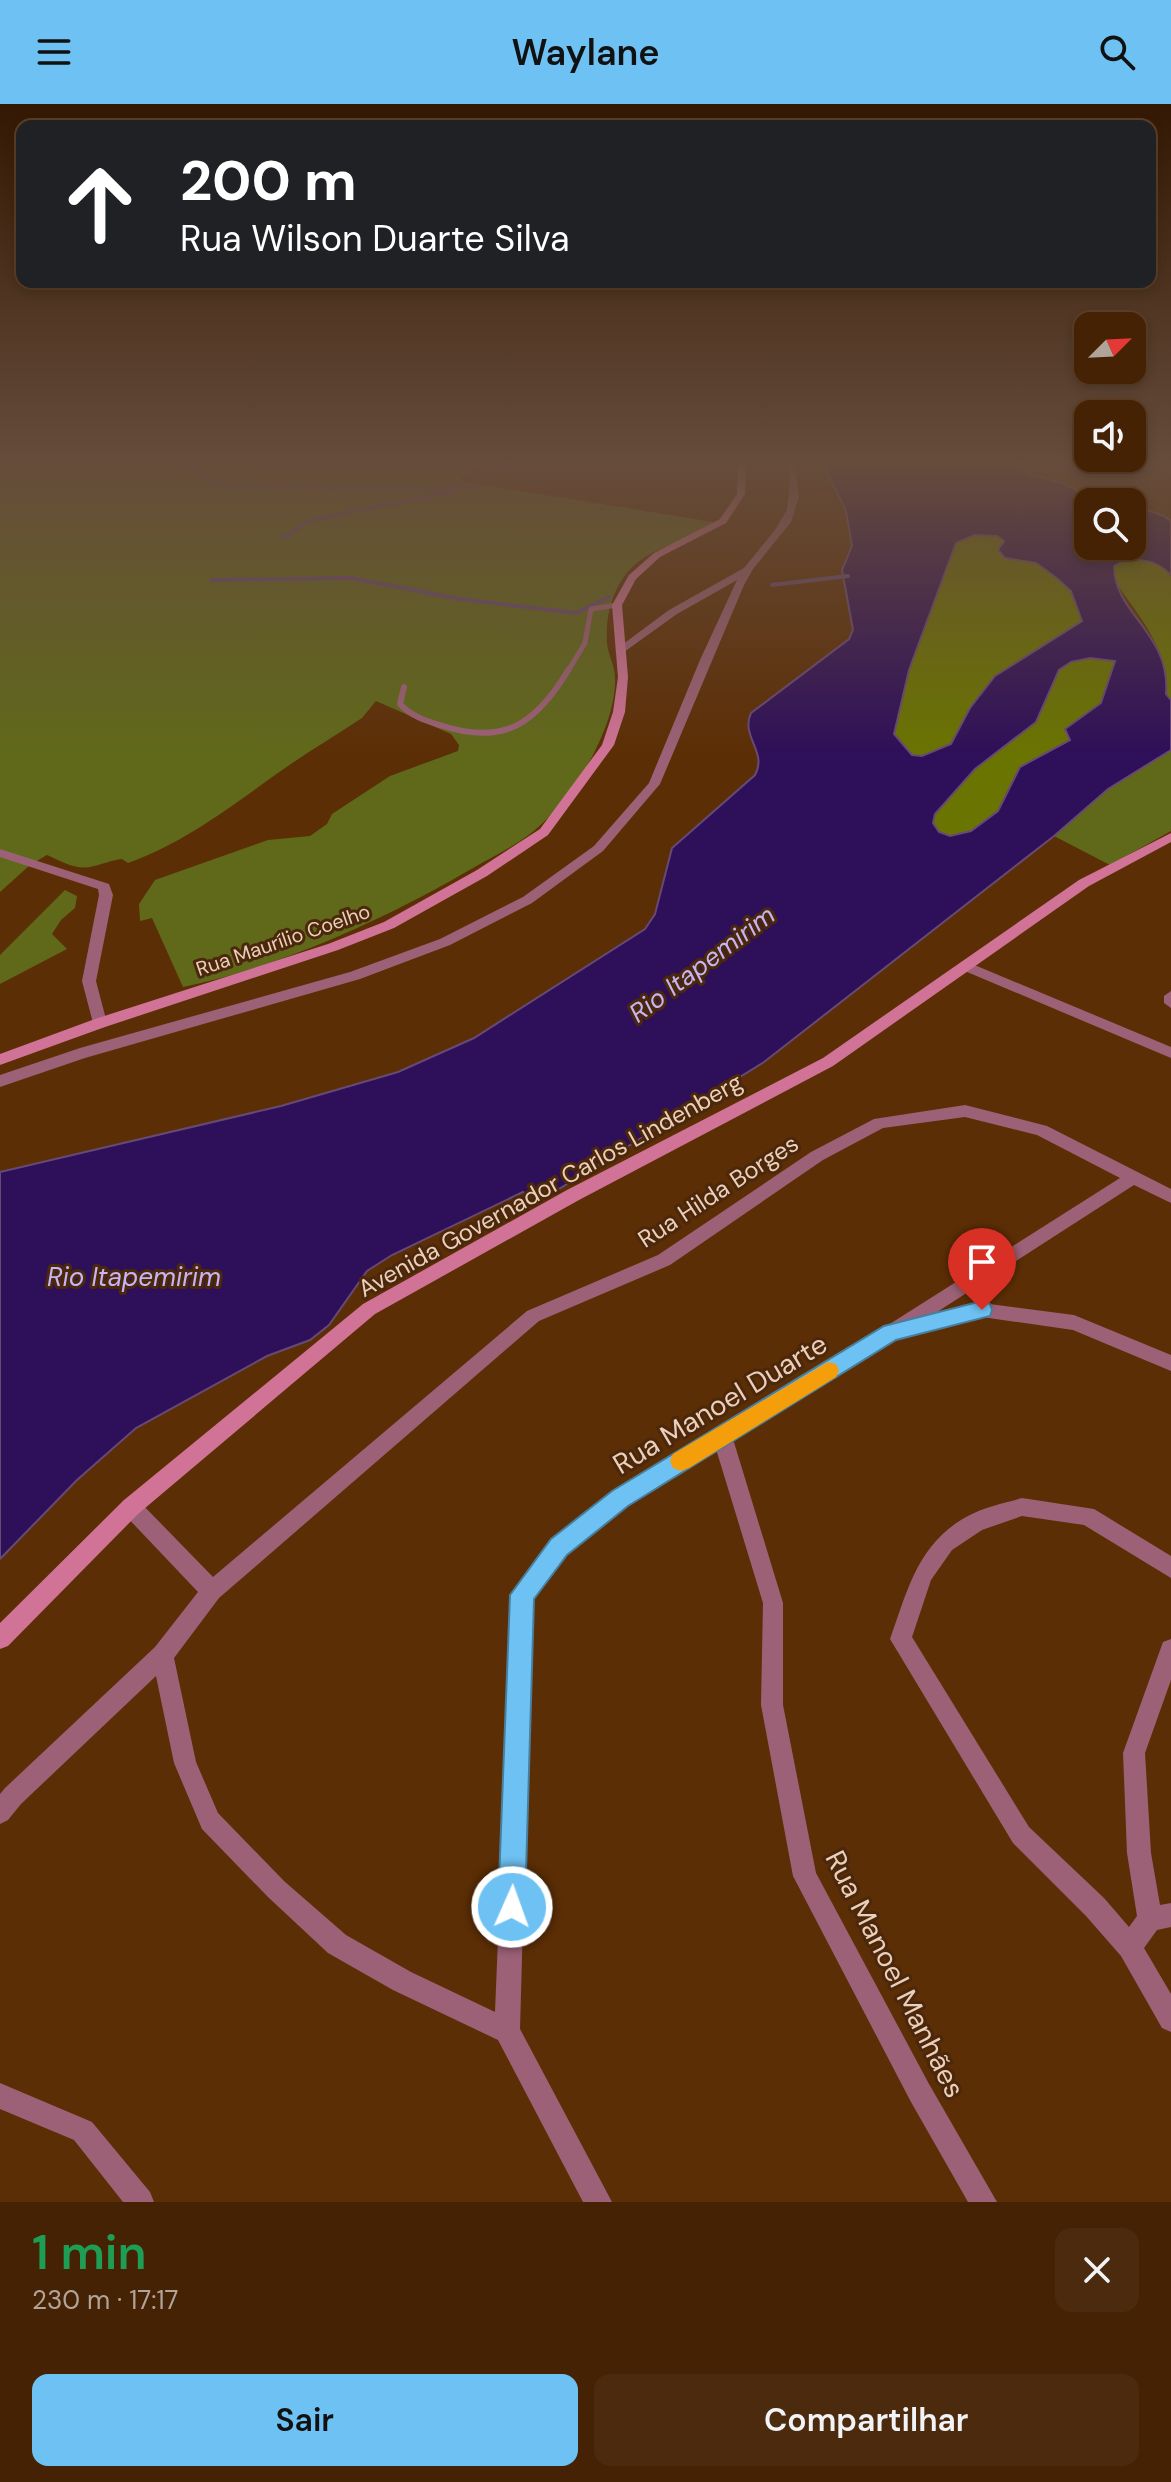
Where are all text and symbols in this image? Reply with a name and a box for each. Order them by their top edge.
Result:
text: Waylane [511,29,660,76]
icon: menu [32,30,76,74]
icon: search [1095,30,1139,74]
text: 200 m [180,144,357,217]
icon: ahead [48,152,152,256]
text: Rua Wilson Duarte Silva [180,215,569,262]
north arrow [1074,312,1146,384]
map controls [1074,312,1146,560]
button: sound [1074,400,1146,472]
button: search [1074,488,1146,560]
street label: Rua Maurílio Coelho [193,898,373,982]
water label: Rio Itapemirim [622,898,782,1030]
street label: Avenida Governador Carlos Lindenberg [352,1066,748,1304]
street label: Rua Hilda Borges [632,1128,804,1254]
pin [948,1228,1016,1310]
icon: arrive [960,1240,1004,1284]
water label: Rio Itapemirim [47,1260,221,1294]
street label: Rua Manoel Duarte [606,1325,834,1483]
street label: Rua Manoel Manhães [817,1844,973,2104]
position arrow [470,1865,554,1949]
text: 1 min [32,2221,147,2284]
button: close [1055,2228,1139,2312]
text: 230 m · 17:17 [32,2283,178,2317]
button: Sair [32,2374,578,2466]
button: Compartilhar [594,2374,1139,2466]

